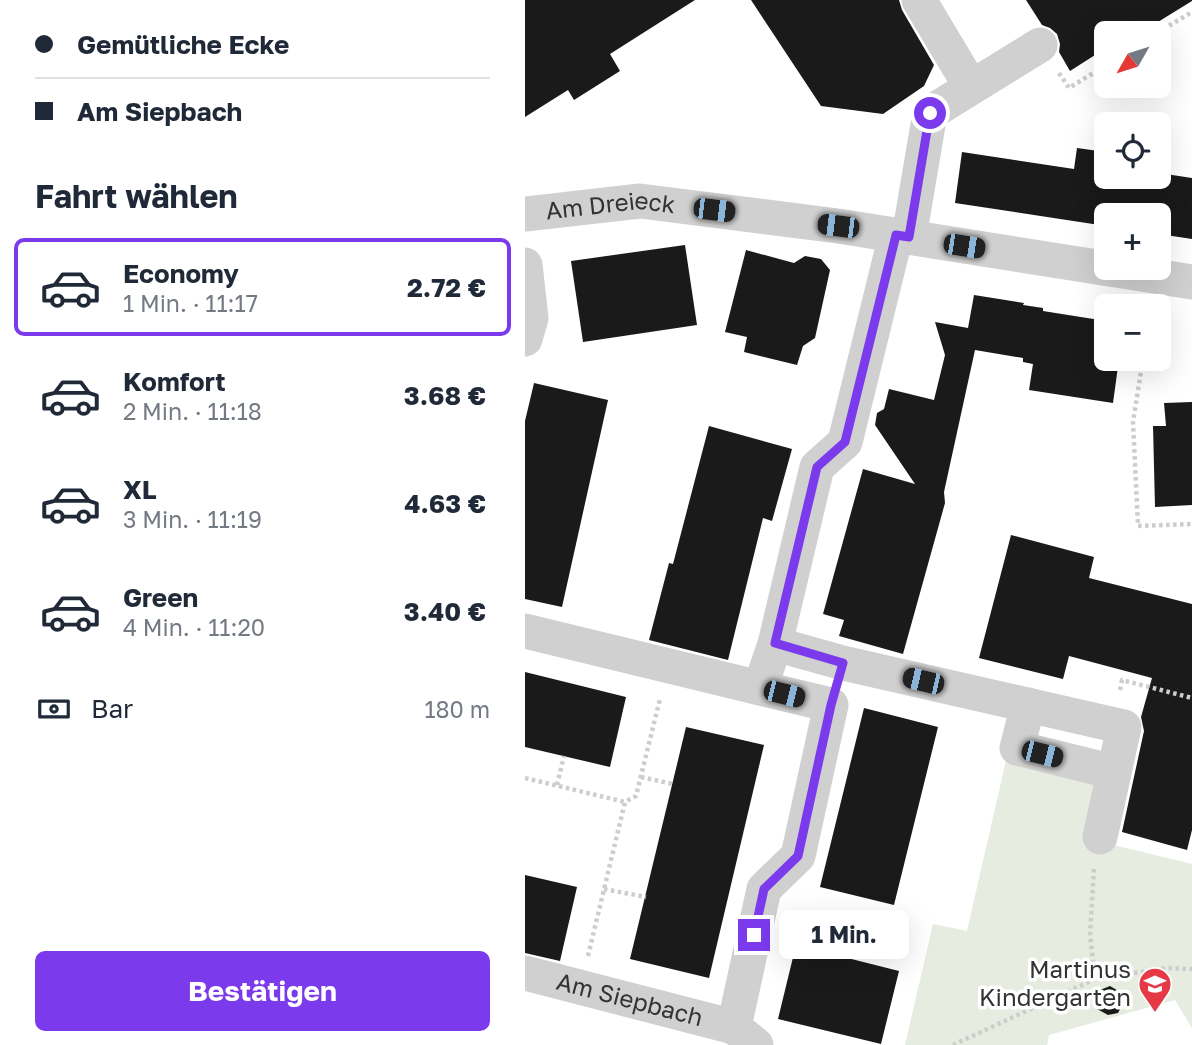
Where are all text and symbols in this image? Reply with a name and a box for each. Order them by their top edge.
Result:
north arrow [1094,21,1171,98]
map controls [1094,21,1171,371]
text: Gemütliche Ecke [77,29,289,60]
text: Am Siepbach [77,96,242,127]
route start [914,97,946,129]
button: locate [1094,112,1171,189]
text: Fahrt wählen [35,177,238,215]
street label: Am Dreieck [544,184,677,225]
car [692,197,737,223]
button: + [1094,203,1171,280]
car [816,213,861,239]
car [942,232,987,260]
icon: car [39,256,102,319]
text: Economy [123,258,239,289]
text: 2.72 € [407,272,486,303]
text: 1 Min. · 11:17 [123,289,258,317]
button: − [1094,294,1171,371]
icon: car [39,364,102,427]
text: Komfort [123,366,226,397]
text: 3.68 € [404,380,486,411]
text: 2 Min. · 11:18 [123,397,262,425]
icon: car [39,472,102,535]
text: XL [123,474,157,505]
text: 4.63 € [404,488,486,519]
text: 3 Min. · 11:19 [123,505,262,533]
icon: car [39,580,102,643]
text: Green [123,582,198,613]
text: 3.40 € [404,596,486,627]
text: 4 Min. · 11:20 [123,613,265,641]
car [901,666,946,696]
car [762,679,807,709]
icon: cash [35,690,73,728]
text: Bar [91,693,133,724]
text: 180 m [424,695,490,723]
car [1020,739,1065,769]
callout: 1 Min. [779,911,908,960]
route end [738,919,770,951]
text: 1 Min. [811,920,877,948]
button: Bestätigen [35,951,490,1031]
place label: Martinus Kindergarten [979,954,1131,1011]
school or university icon: Martinus Kindergarten [1136,965,1174,1014]
street label: Am Siepbach [554,966,706,1031]

